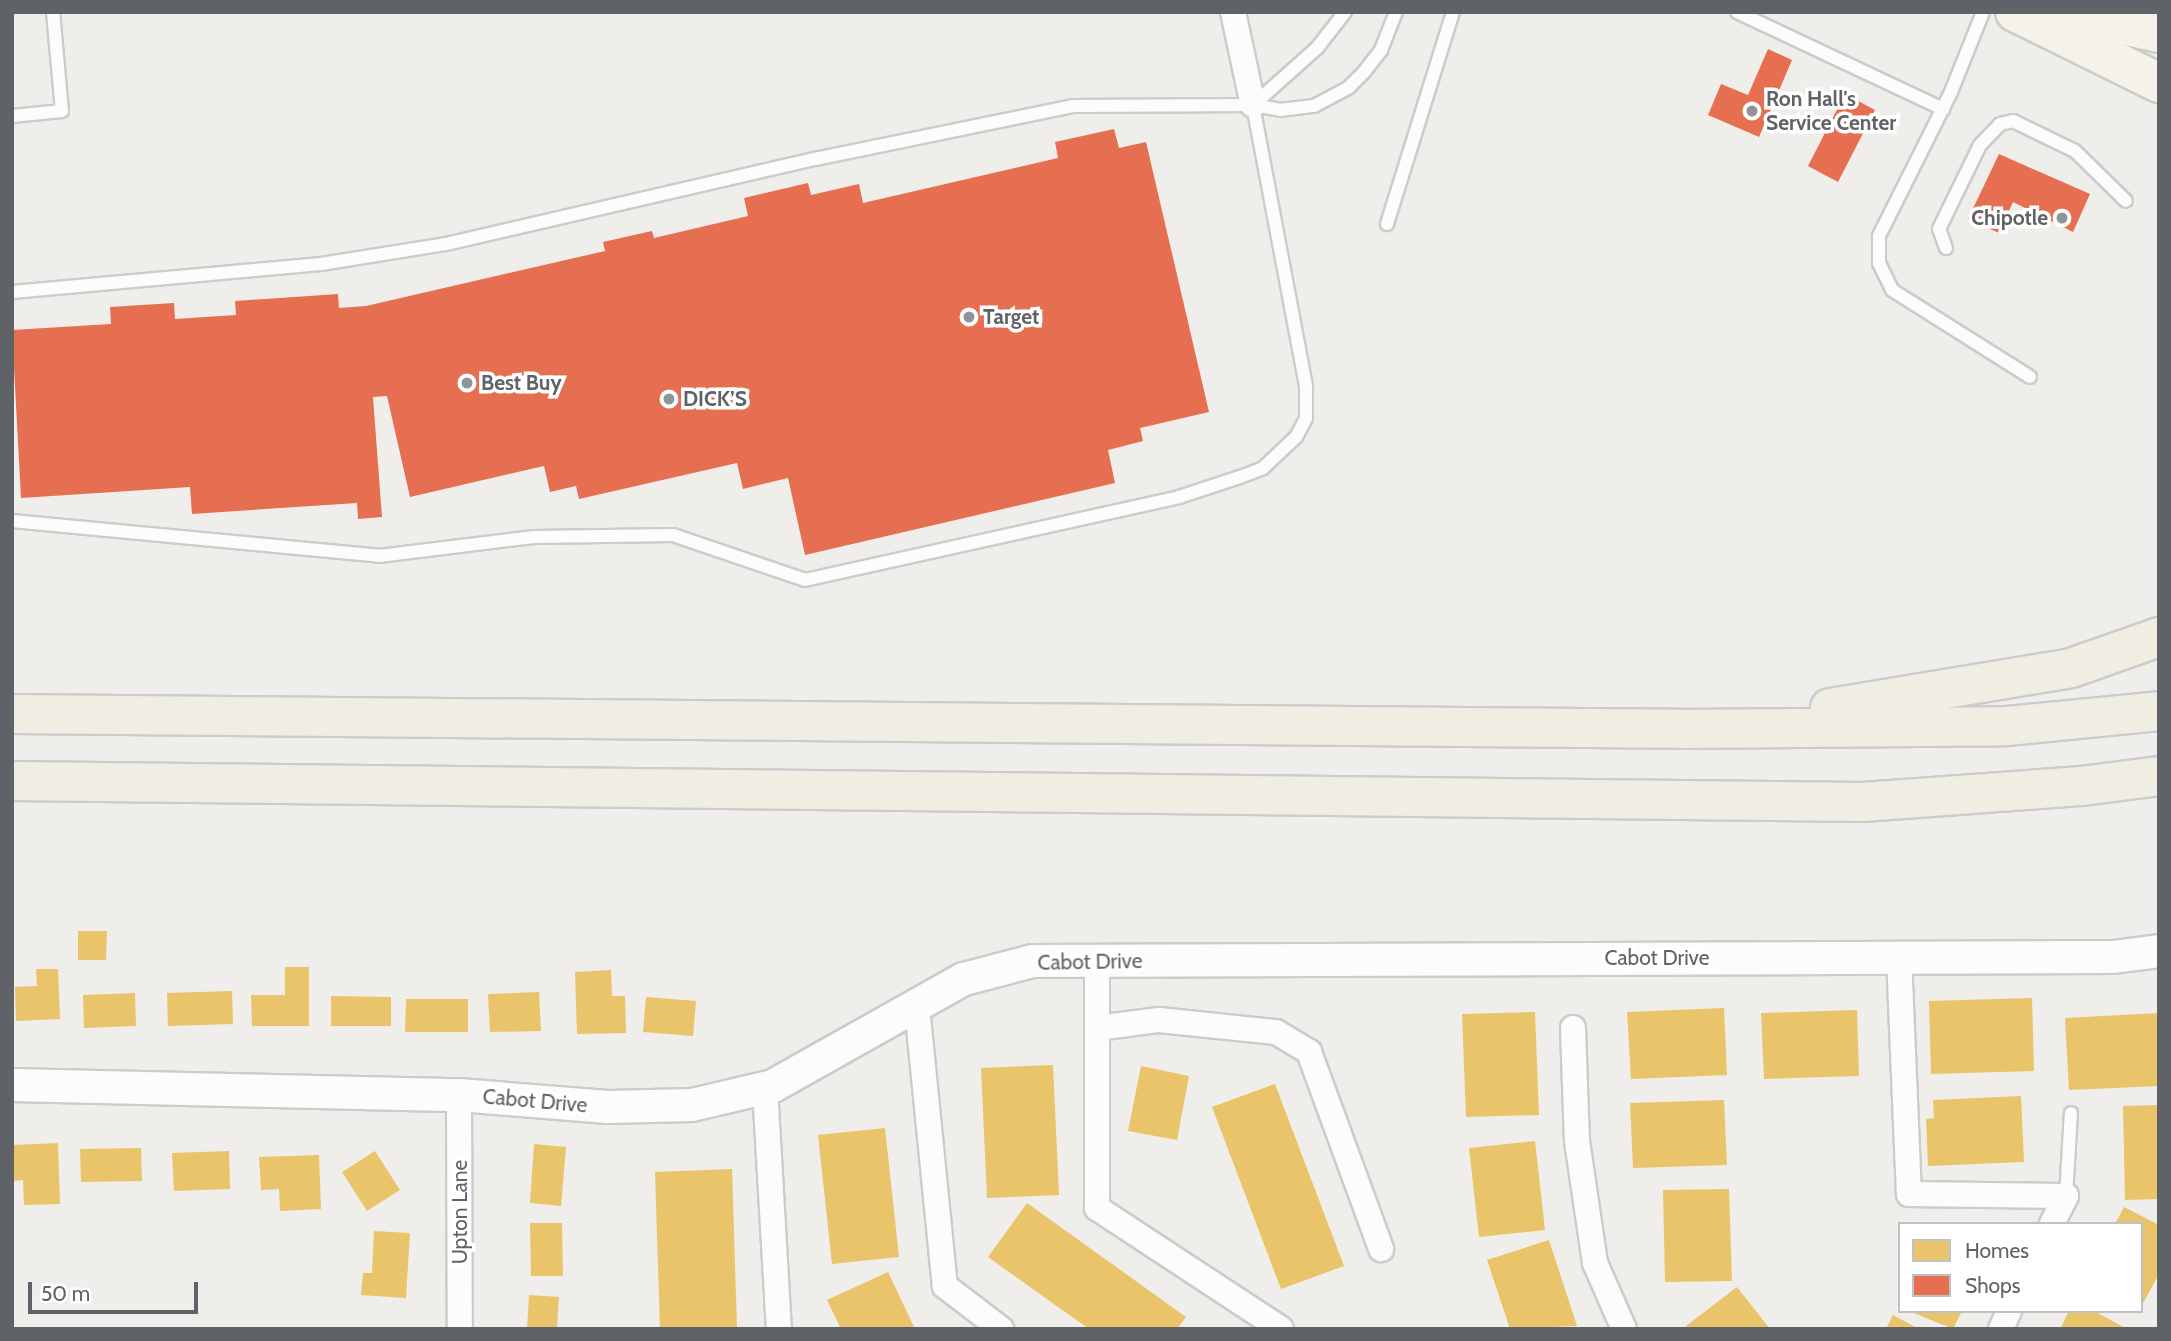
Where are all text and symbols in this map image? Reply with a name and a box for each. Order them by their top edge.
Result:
place label: Ron Hall's Service Center [1766,86,1896,136]
marker: Ron Hall's Service Center [1744,103,1760,119]
place label: Chipotle [1971,205,2048,231]
marker: Chipotle [2054,210,2070,226]
place label: Target [983,304,1039,330]
marker: Target [961,309,977,325]
place label: Best Buy [481,370,562,396]
marker: Best Buy [459,375,475,391]
place label: DICK’S [683,386,747,412]
marker: DICK’S [661,391,677,407]
street label: Cabot Drive [1605,945,1709,971]
street label: Cabot Drive [1037,948,1143,976]
street label: Cabot Drive [482,1084,588,1118]
street label: Upton Lane [447,1160,473,1264]
legend [1898,1222,2143,1313]
text: Homes [1965,1238,2029,1263]
scale bar [32,1268,201,1312]
text: Shops [1965,1273,2020,1298]
text: 50 m [41,1281,90,1306]

